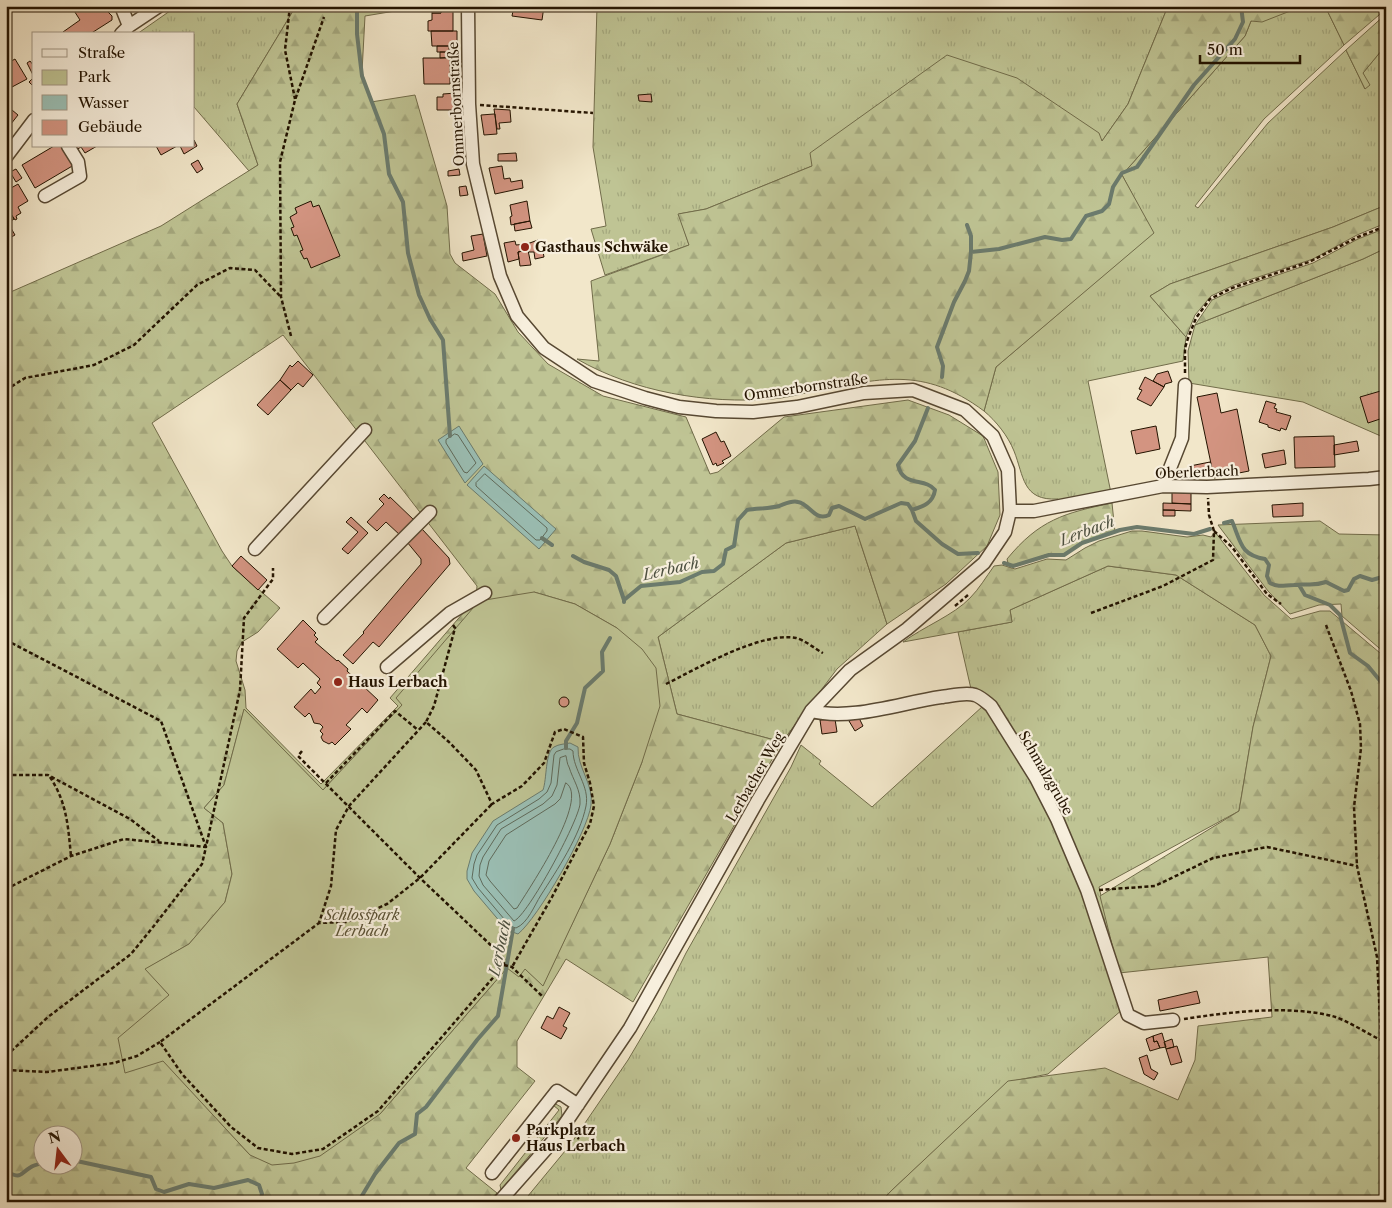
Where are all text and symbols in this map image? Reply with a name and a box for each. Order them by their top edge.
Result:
legend [32,32,195,148]
scale bar [1200,32,1300,64]
text: 50 m [1207,40,1243,59]
street label: Ommerbornstraße [444,41,468,167]
text: Straße [78,43,125,62]
text: Park [78,67,112,86]
text: Wasser [77,93,129,112]
text: Gebäude [78,117,142,136]
place label: Gasthaus Schwäke [535,238,668,256]
marker: Gasthaus Schwäke [519,241,531,253]
street label: Ommerbornstraße [743,369,869,405]
street label: Oberlerbach [1155,462,1239,482]
water label: Lerbach [1056,511,1117,550]
water label: Lerbach [640,553,701,584]
place label: Haus Lerbach [348,673,448,691]
marker: Haus Lerbach [332,676,344,688]
street label: Lerbacher Weg [722,728,788,825]
street label: Schmalzgrube [1015,728,1077,819]
park label: Schlosspark Lerbach [324,906,400,940]
water label: Lerbach [484,918,515,979]
place label: Parkplatz Haus Lerbach [526,1121,626,1155]
north arrow [32,1126,82,1176]
text: N [46,1127,63,1148]
marker: Parkplatz Haus Lerbach [510,1132,522,1144]

